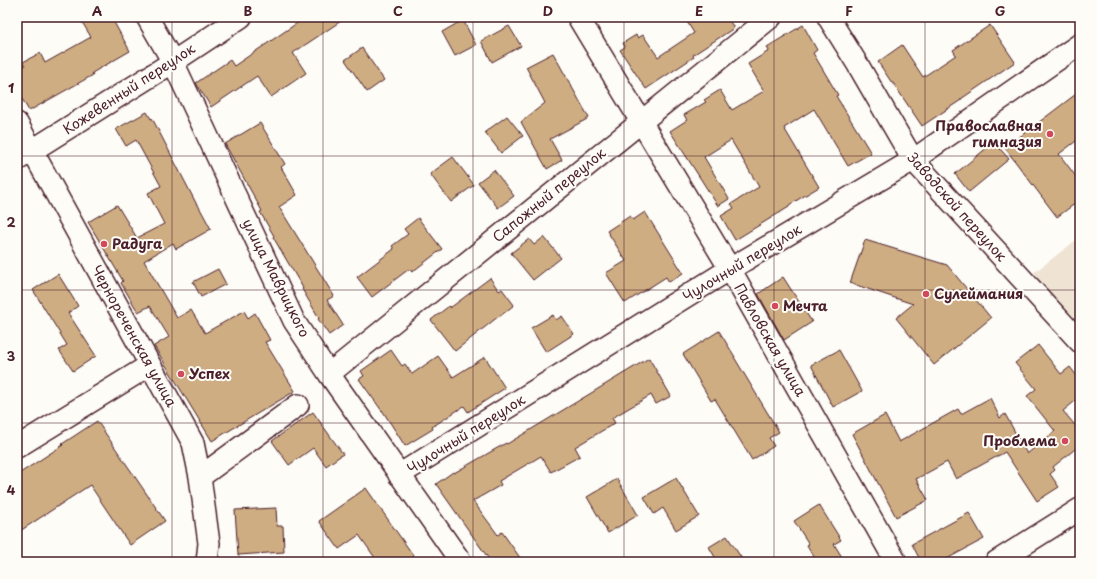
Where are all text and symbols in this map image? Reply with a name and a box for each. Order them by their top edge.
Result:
text: A [92,1,102,20]
text: B [244,1,253,20]
text: C [393,1,403,20]
text: D [543,1,553,20]
text: E [695,1,703,20]
text: F [845,1,853,20]
text: G [995,1,1005,20]
street label: Кожевенный переулок [58,37,200,139]
text: 1 [8,78,14,97]
place label: Православная гимназия [935,115,1042,152]
marker: Православная гимназия [1045,129,1055,139]
street label: Сапожный переулок [488,142,610,247]
street label: Заводской переулок [903,148,1013,266]
text: 2 [6,212,16,231]
street label: улица Маврицкого [237,215,315,341]
street label: Чулочный переулок [678,218,806,307]
place label: Радуга [112,233,163,254]
marker: Радуга [99,239,109,249]
street label: Чернореченская улица [87,261,182,411]
street label: Павловская улица [729,279,812,400]
place label: Сулеймания [934,283,1023,304]
marker: Сулеймания [921,289,931,299]
place label: Мечта [783,295,828,316]
marker: Мечта [770,301,780,311]
text: 3 [7,346,16,365]
place label: Успех [188,363,230,384]
marker: Успех [176,369,186,379]
street label: Чулочный переулок [403,388,529,478]
place label: Проблема [983,430,1057,451]
marker: Проблема [1060,436,1070,446]
text: 4 [7,480,16,499]

